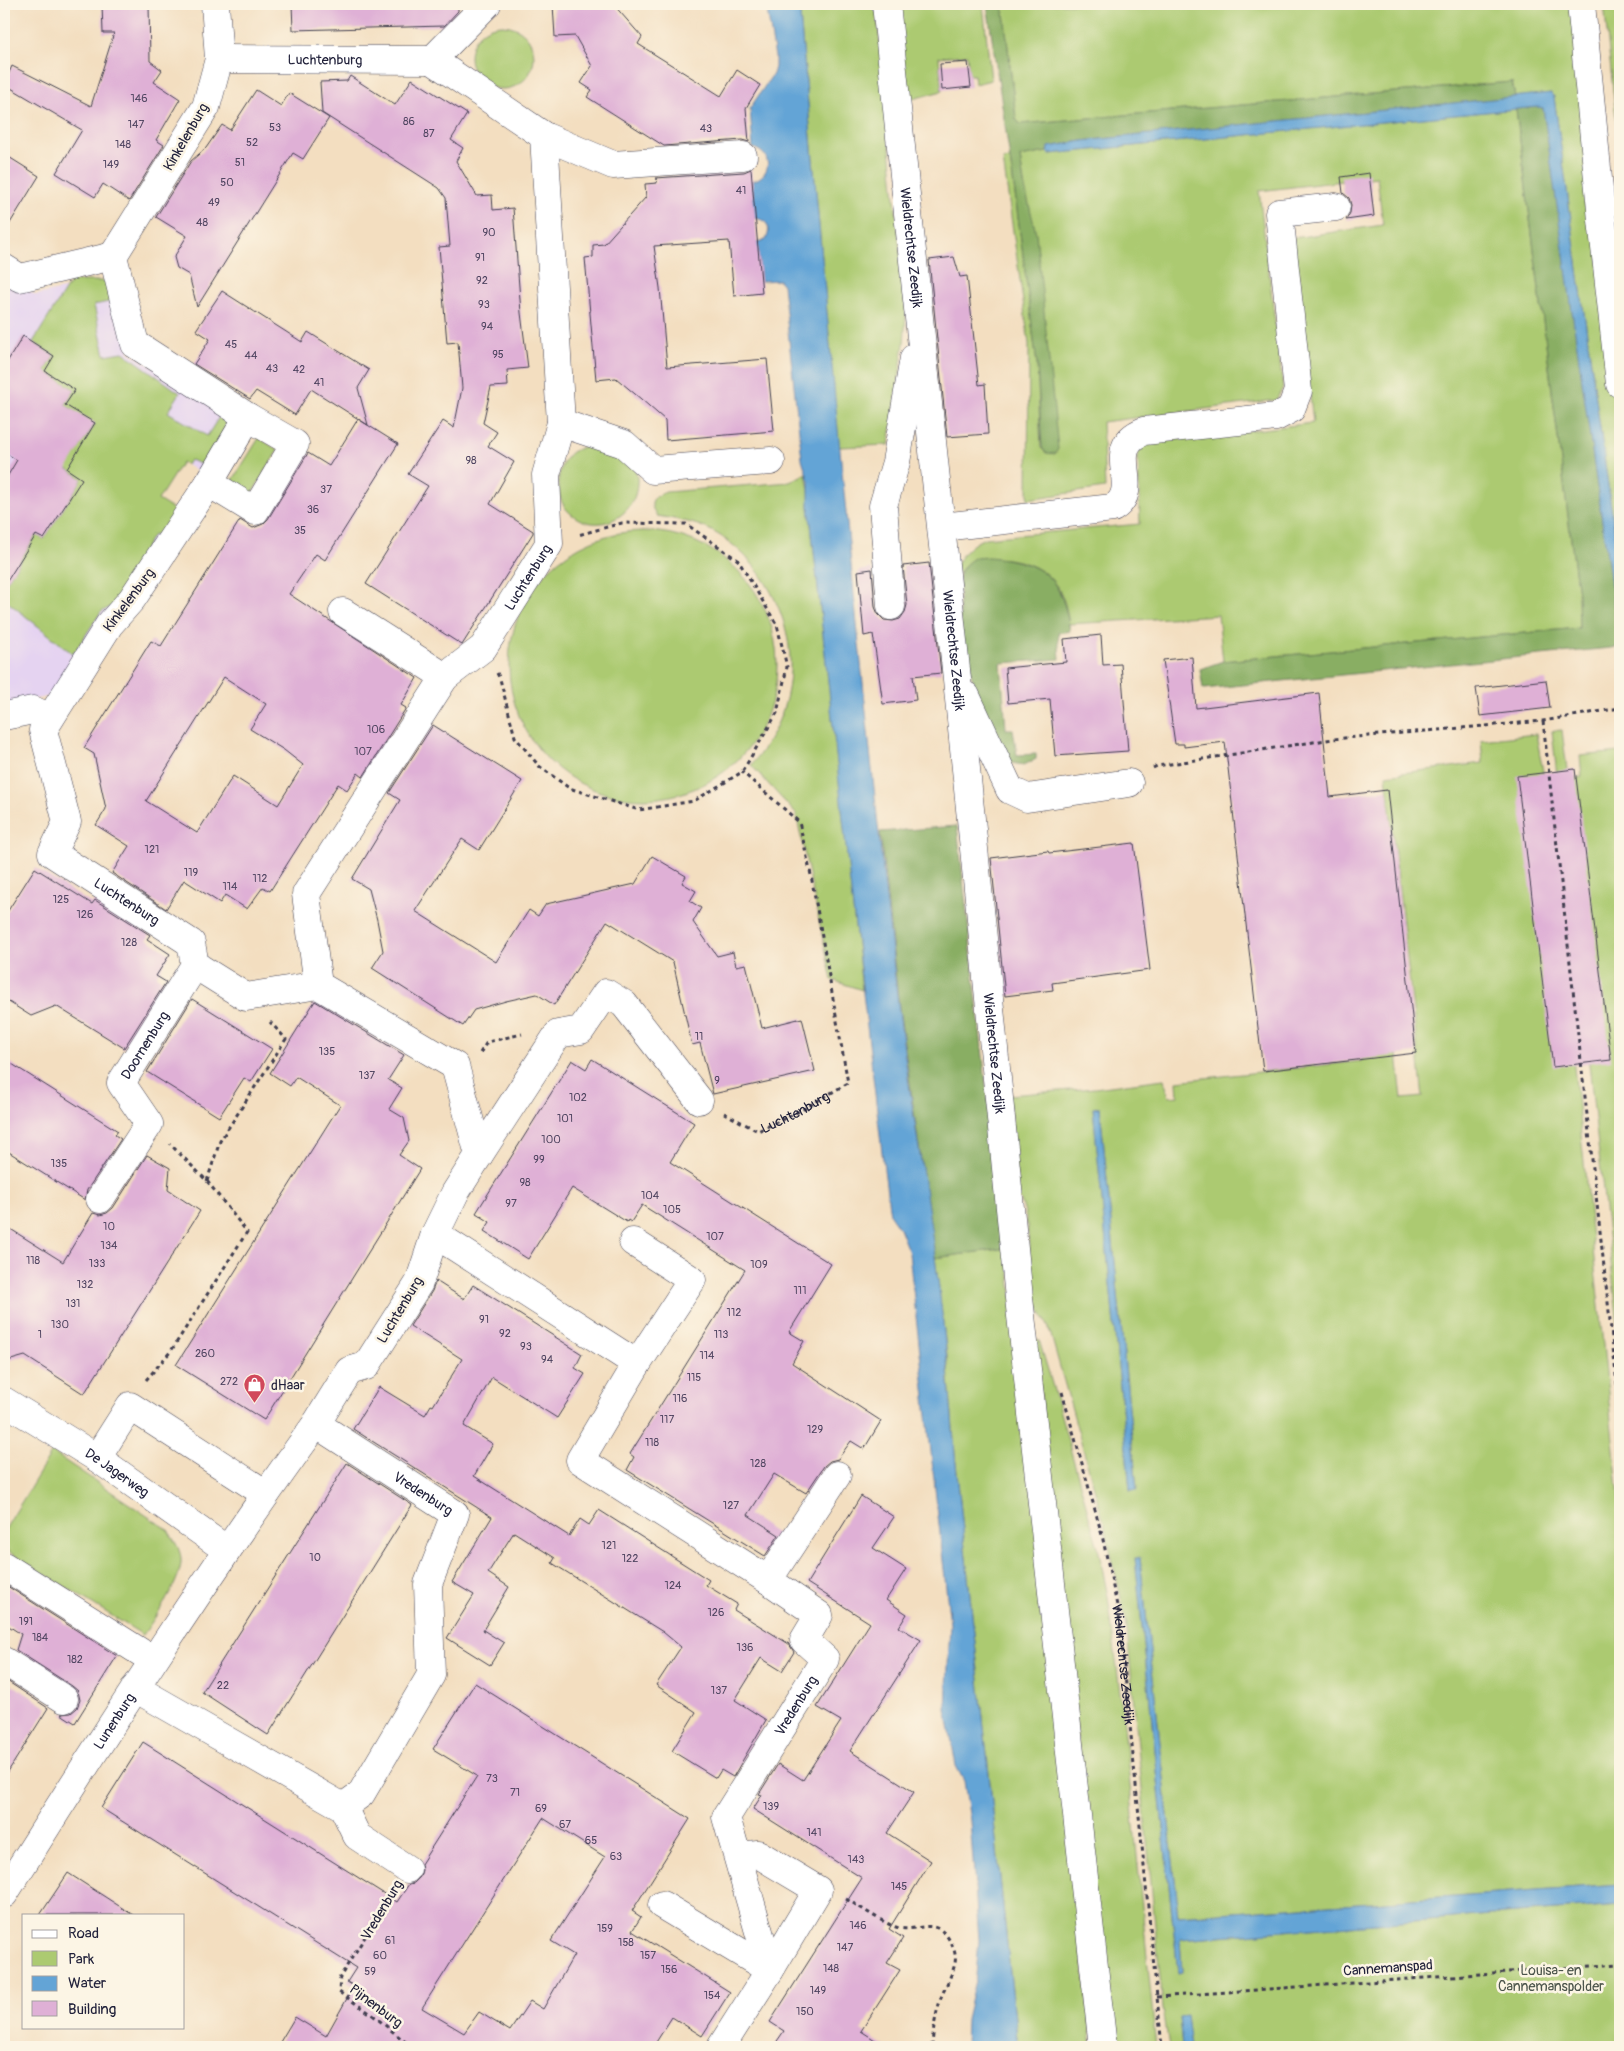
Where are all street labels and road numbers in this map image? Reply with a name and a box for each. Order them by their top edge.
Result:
street label: Luchtenburg [288,51,362,68]
street label: Kinkelenburg [160,100,212,174]
street label: Wieldrechtse Zeedijk [897,187,926,309]
street label: Luchtenburg [501,541,555,613]
street label: Kinkelenburg [100,565,158,635]
street label: Wieldrechtse Zeedijk [939,589,969,712]
street label: Luchtenburg [91,874,163,929]
street label: Wieldrechtse Zeedijk [980,992,1009,1115]
street label: Doornenburg [117,1008,173,1082]
street label: Luchtenburg [758,1087,832,1137]
street label: Luchtenburg [373,1274,427,1346]
street label: De Jagerweg [82,1444,153,1501]
street label: Vredenburg [390,1468,456,1519]
street label: Wieldrechtse Zeedijk [1108,1603,1138,1726]
street label: Vredenburg [771,1672,821,1739]
street label: Lunenburg [90,1690,138,1752]
street label: Vredenburg [357,1877,407,1943]
street label: Cannemanspad [1343,1956,1433,1980]
street label: Pijnenburg [346,1981,406,2031]

